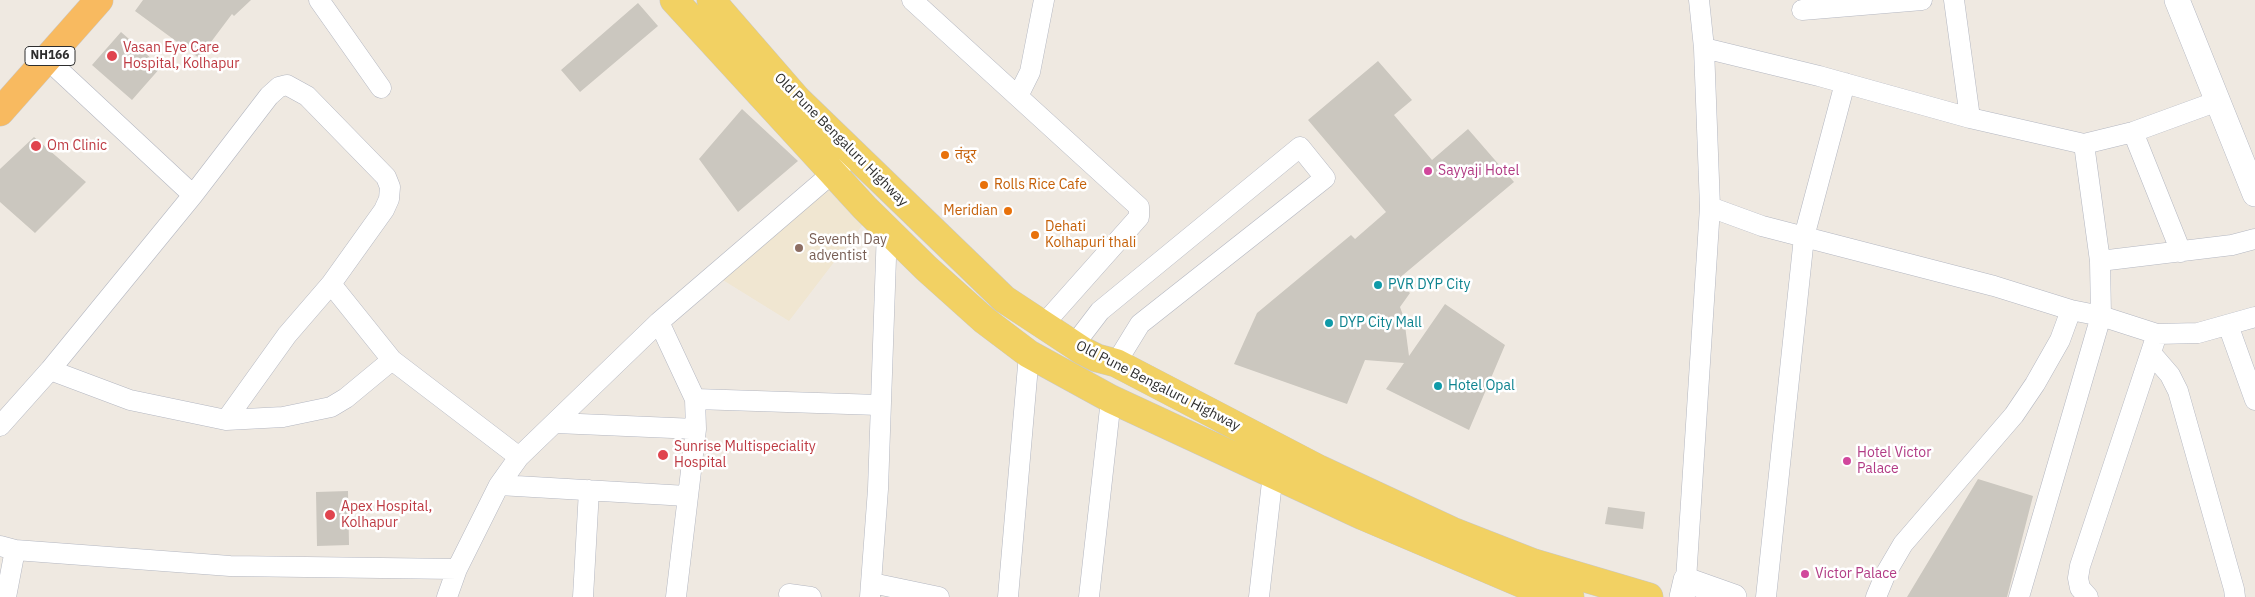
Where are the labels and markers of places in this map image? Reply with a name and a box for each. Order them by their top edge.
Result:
place label: Vasan Eye Care Hospital, Kolhapur [123,40,239,72]
marker: Vasan Eye Care Hospital, Kolhapur [105,49,119,63]
place label: Om Clinic [47,138,107,154]
marker: Om Clinic [29,139,43,153]
place label: तंदूर [955,147,976,163]
marker: तंदूर [939,149,951,161]
place label: Sayyaji Hotel [1438,163,1519,179]
marker: Sayyaji Hotel [1422,165,1434,177]
place label: Rolls Rice Cafe [994,177,1087,193]
marker: Rolls Rice Cafe [978,179,990,191]
place label: Meridian [943,203,998,219]
marker: Meridian [1002,205,1014,217]
place label: Dehati Kolhapuri thali [1045,219,1136,252]
marker: Dehati Kolhapuri thali [1029,229,1041,241]
place label: Seventh Day adventist [809,232,887,264]
marker: Seventh Day adventist [793,242,805,254]
place label: PVR DYP City [1388,277,1470,293]
marker: PVR DYP City [1372,279,1384,291]
place label: DYP City Mall [1339,315,1422,331]
marker: DYP City Mall [1323,317,1335,329]
place label: Hotel Opal [1448,378,1515,394]
marker: Hotel Opal [1432,380,1444,392]
place label: Sunrise Multispeciality Hospital [674,439,816,472]
place label: Hotel Victor Palace [1857,445,1931,478]
marker: Sunrise Multispeciality Hospital [656,448,670,462]
marker: Hotel Victor Palace [1841,455,1853,467]
place label: Apex Hospital, Kolhapur [341,499,432,532]
marker: Apex Hospital, Kolhapur [323,508,337,522]
place label: Victor Palace [1815,566,1897,582]
marker: Victor Palace [1799,568,1811,580]

